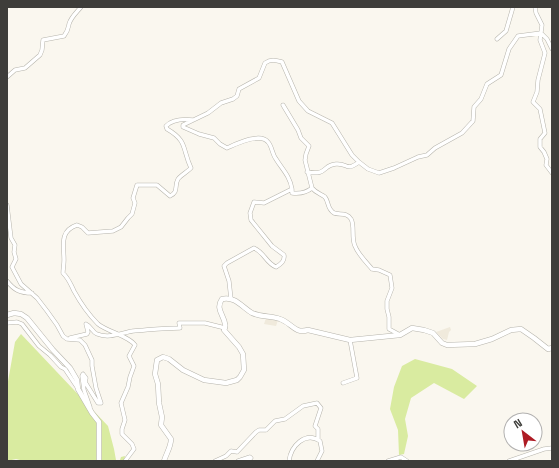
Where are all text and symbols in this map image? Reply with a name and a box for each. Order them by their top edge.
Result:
north arrow [503,412,543,452]
text: N [511,416,525,431]

